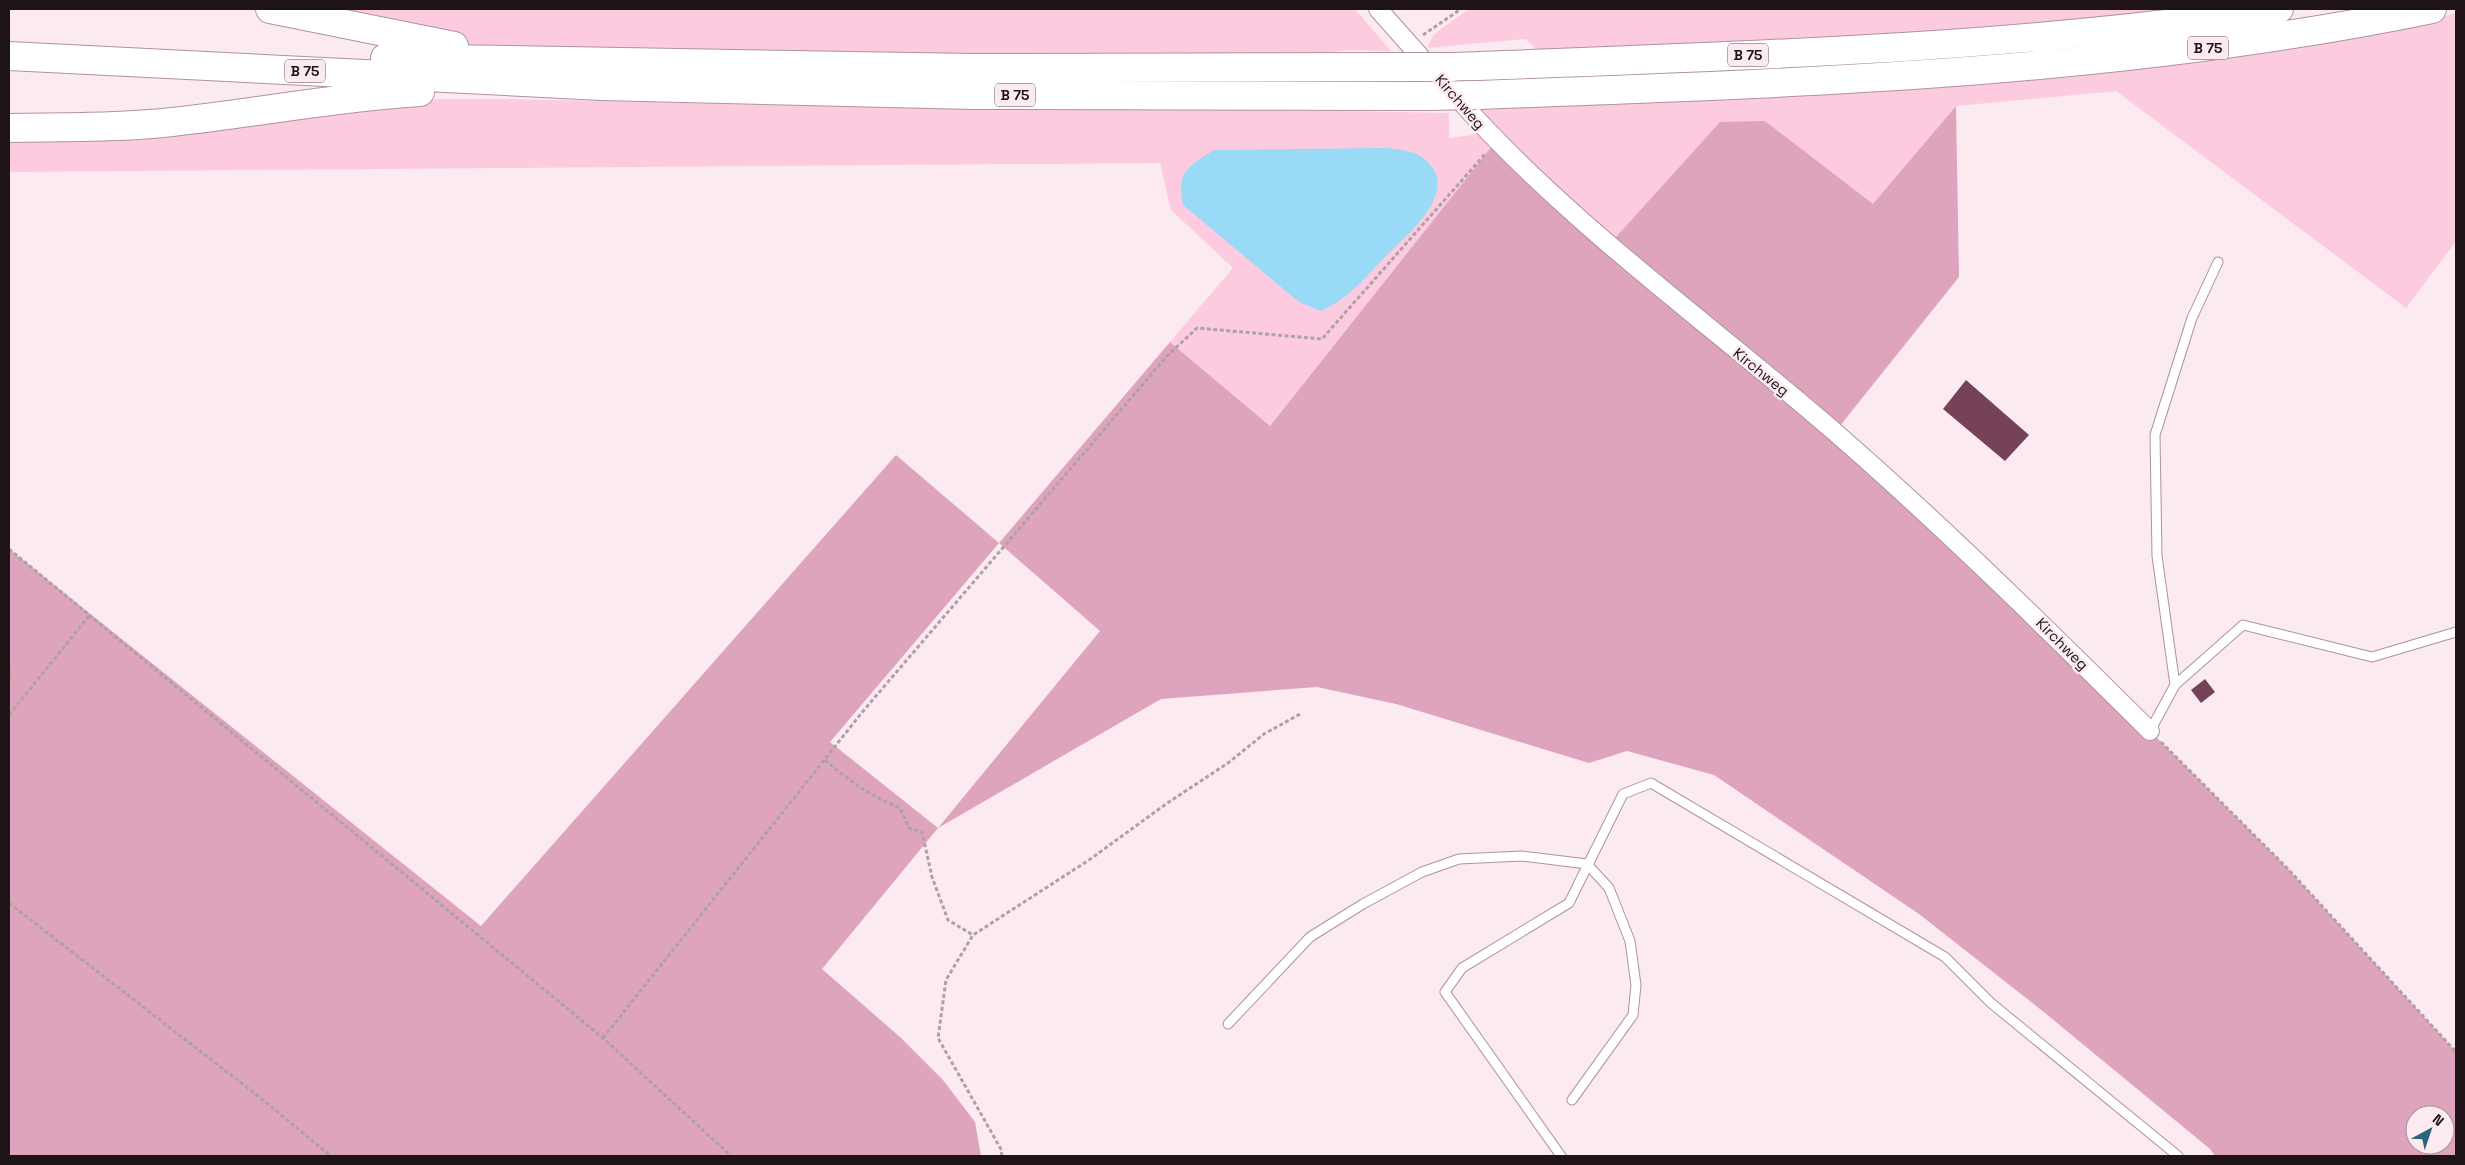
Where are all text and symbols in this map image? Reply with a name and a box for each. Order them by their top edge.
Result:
road number: B 75 [2188,36,2228,59]
road number: B 75 [1728,44,1768,66]
road number: B 75 [285,59,325,82]
street label: Kirchweg [1431,70,1489,133]
road number: B 75 [995,84,1035,106]
street label: Kirchweg [1729,343,1793,400]
street label: Kirchweg [2032,613,2093,674]
north arrow [2405,1105,2455,1155]
text: N [2429,1110,2448,1130]

